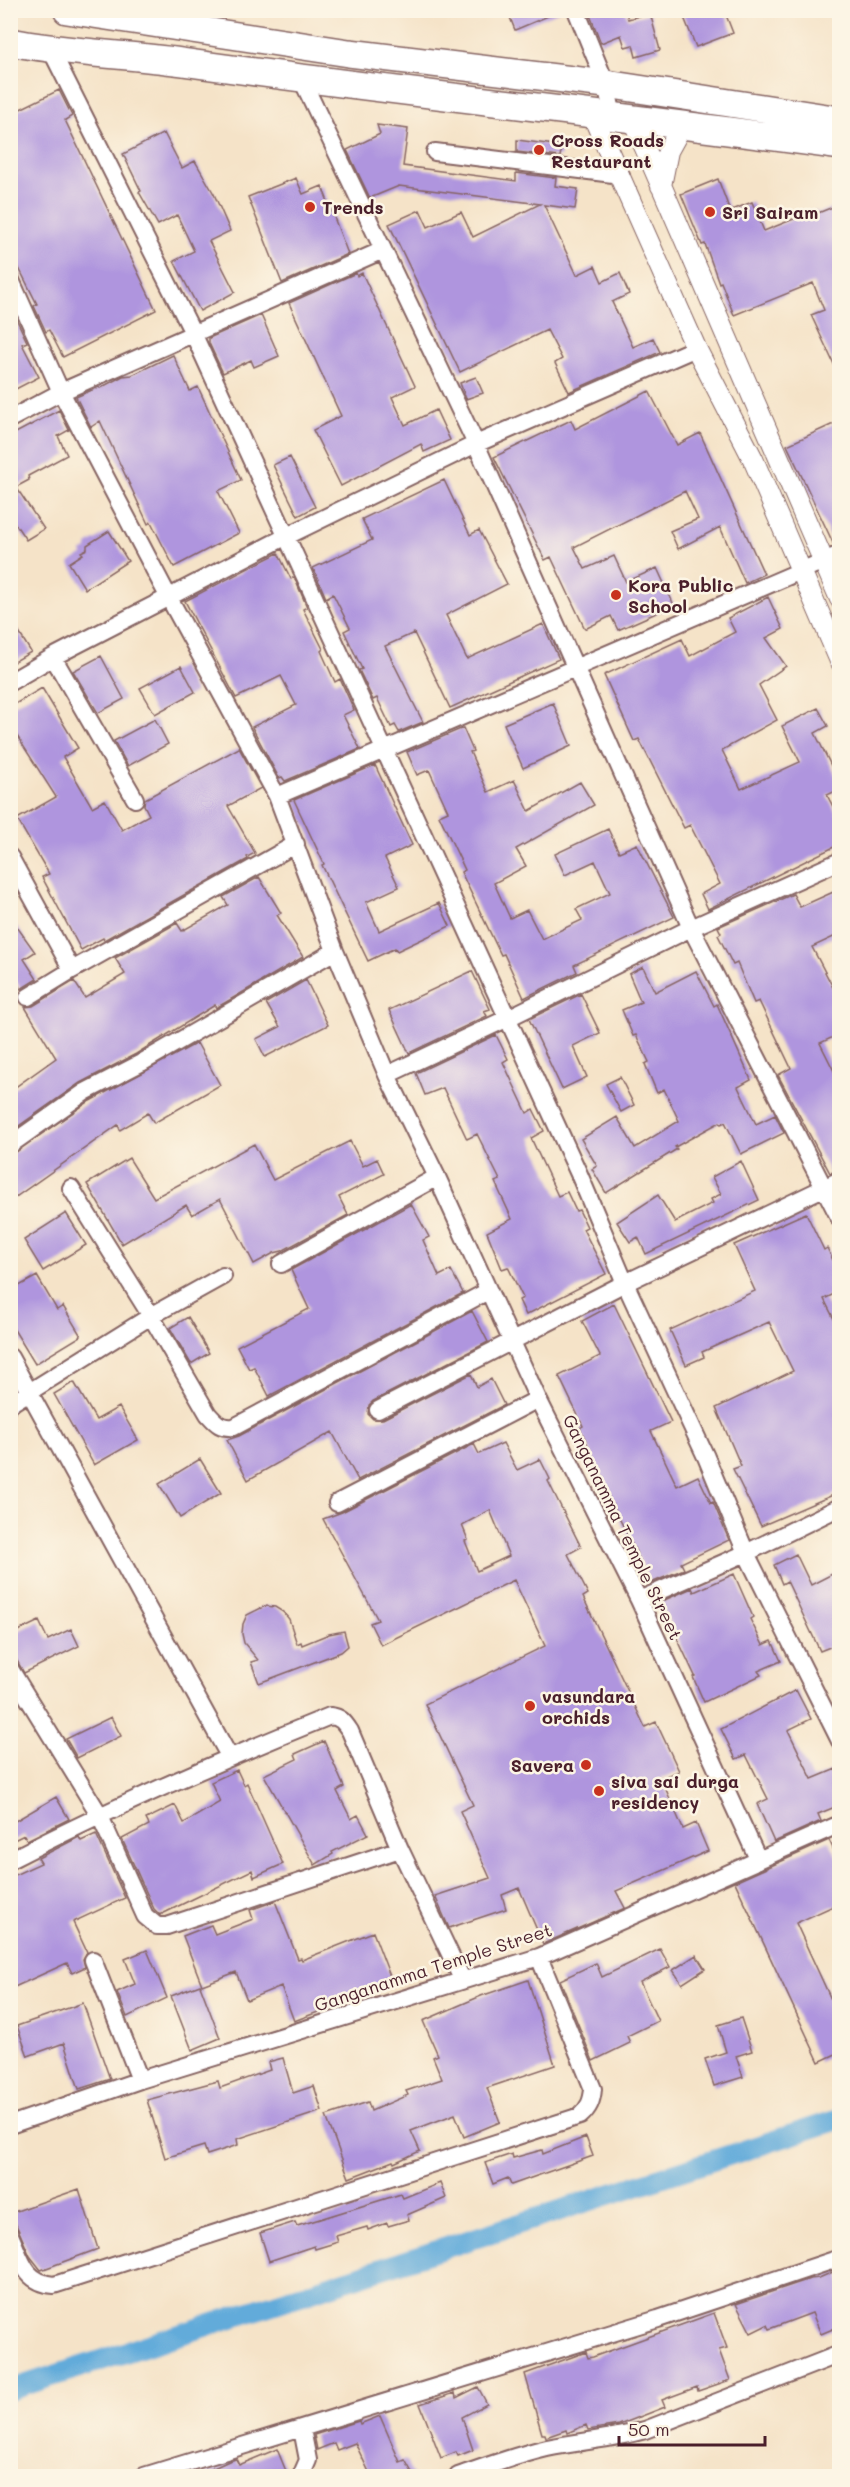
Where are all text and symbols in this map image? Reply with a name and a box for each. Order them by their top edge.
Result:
place label: Cross Roads Restaurant [551,128,664,173]
marker: Cross Roads Restaurant [532,143,546,157]
place label: Trends [322,195,384,219]
marker: Trends [303,200,317,214]
place label: Sri Sairam [722,200,818,224]
marker: Sri Sairam [703,205,717,219]
place label: Kora Public School [628,573,734,618]
marker: Kora Public School [609,588,623,602]
street label: Ganganamma Temple Street [558,1410,688,1644]
place label: vasundara orchids [542,1684,635,1729]
marker: vasundara orchids [523,1699,537,1713]
place label: Savera [511,1753,574,1777]
marker: Savera [579,1758,593,1772]
place label: siva sai durga residency [611,1769,739,1814]
marker: siva sai durga residency [592,1784,606,1798]
street label: Ganganamma Temple Street [311,1917,555,2017]
scale bar [619,2409,764,2447]
text: 50 m [628,2417,670,2441]

